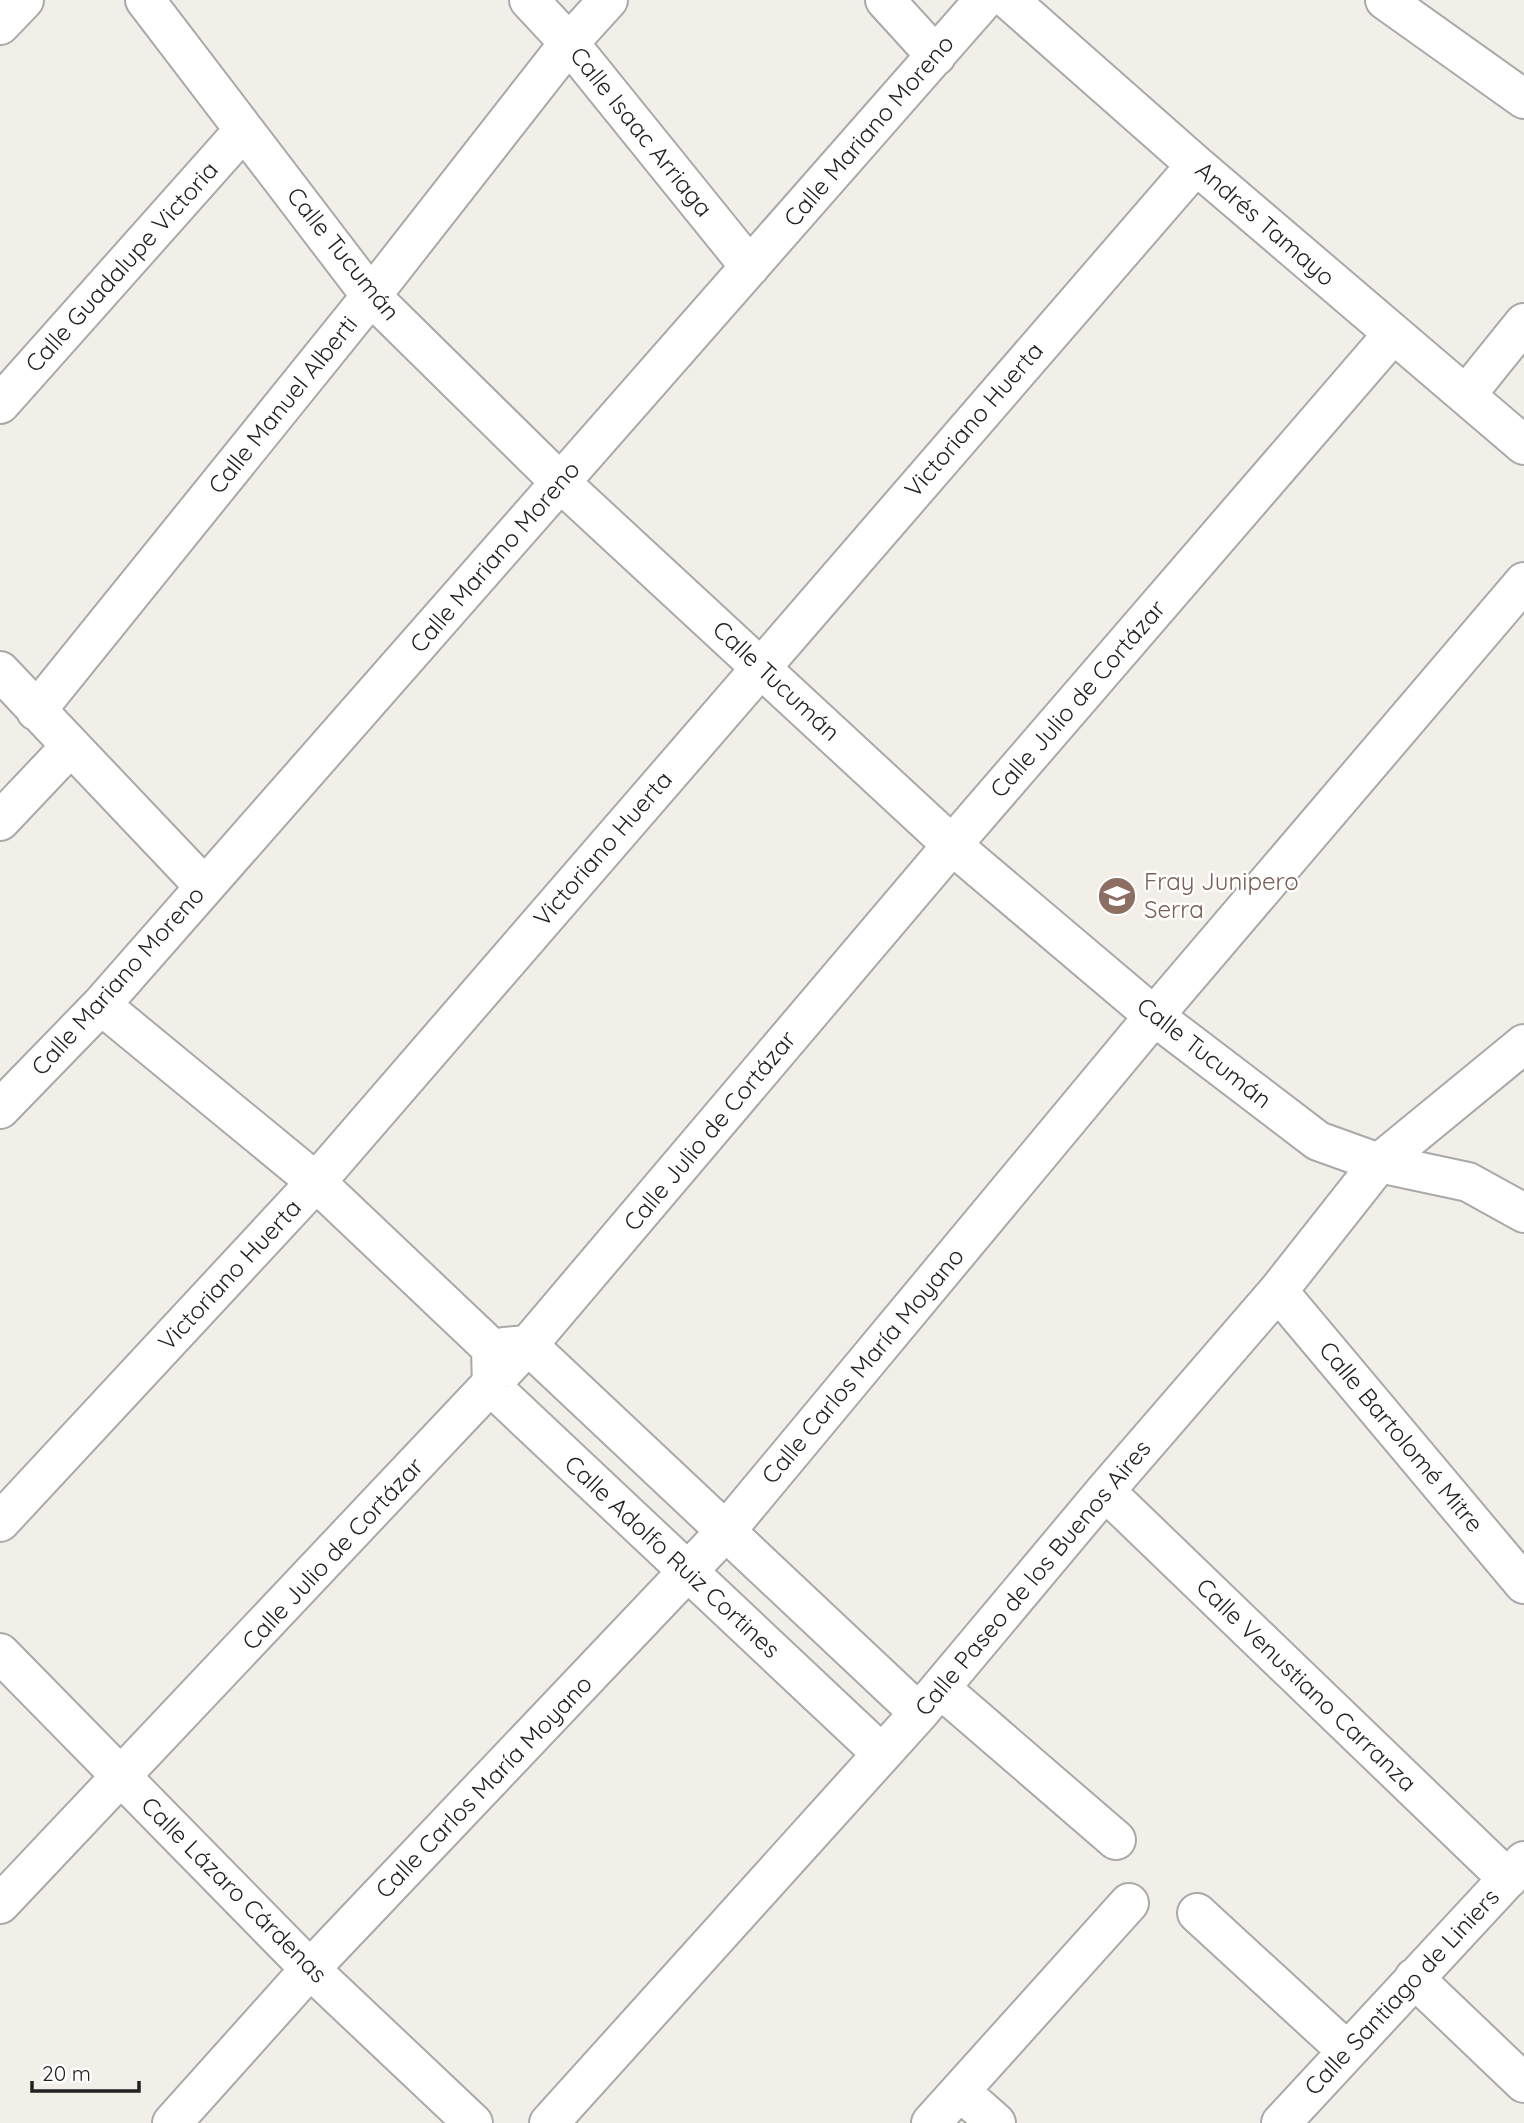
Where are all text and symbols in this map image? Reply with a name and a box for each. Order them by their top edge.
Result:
street label: Calle Mariano Moreno [777,28,960,232]
street label: Calle Isaac Arriaga [564,40,720,222]
street label: Andrés Tamayo [1190,154,1342,292]
street label: Calle Guadalupe Victoria [19,155,224,378]
street label: Calle Tucumán [281,181,407,326]
street label: Calle Manuel Alberti [201,309,363,499]
street label: Victoriano Huerta [898,335,1049,503]
street label: Calle Mariano Moreno [403,454,586,658]
street label: Calle Julio de Cortázar [983,593,1171,803]
street label: Calle Tucumán [707,614,846,747]
street label: Victoriano Huerta [527,764,678,932]
place label: Fray Junipero Serra [1144,866,1299,924]
school or university icon: Fray Junipero Serra [1096,875,1138,917]
street label: Calle Mariano Moreno [24,880,210,1081]
street label: Calle Tucumán [1131,990,1278,1114]
street label: Calle Julio de Cortázar [617,1024,802,1237]
street label: Victoriano Huerta [151,1192,307,1356]
street label: Calle Carlos María Moyano [755,1241,970,1489]
street label: Calle Bartolomé Mitre [1313,1335,1490,1538]
street label: Calle Paseo de los Buenos Aires [908,1433,1157,1722]
street label: Calle Adolfo Ruiz Cortines [559,1448,787,1664]
street label: Calle Julio de Cortázar [235,1451,429,1656]
street label: Calle Venustiano Carranza [1190,1571,1423,1797]
street label: Calle Carlos María Moyano [369,1668,598,1904]
street label: Calle Lázaro Cárdenas [135,1790,334,1989]
street label: Calle Santiago de Liniers [1298,1882,1505,2101]
scale bar [32,2050,138,2094]
text: 20 m [42,2060,91,2086]

